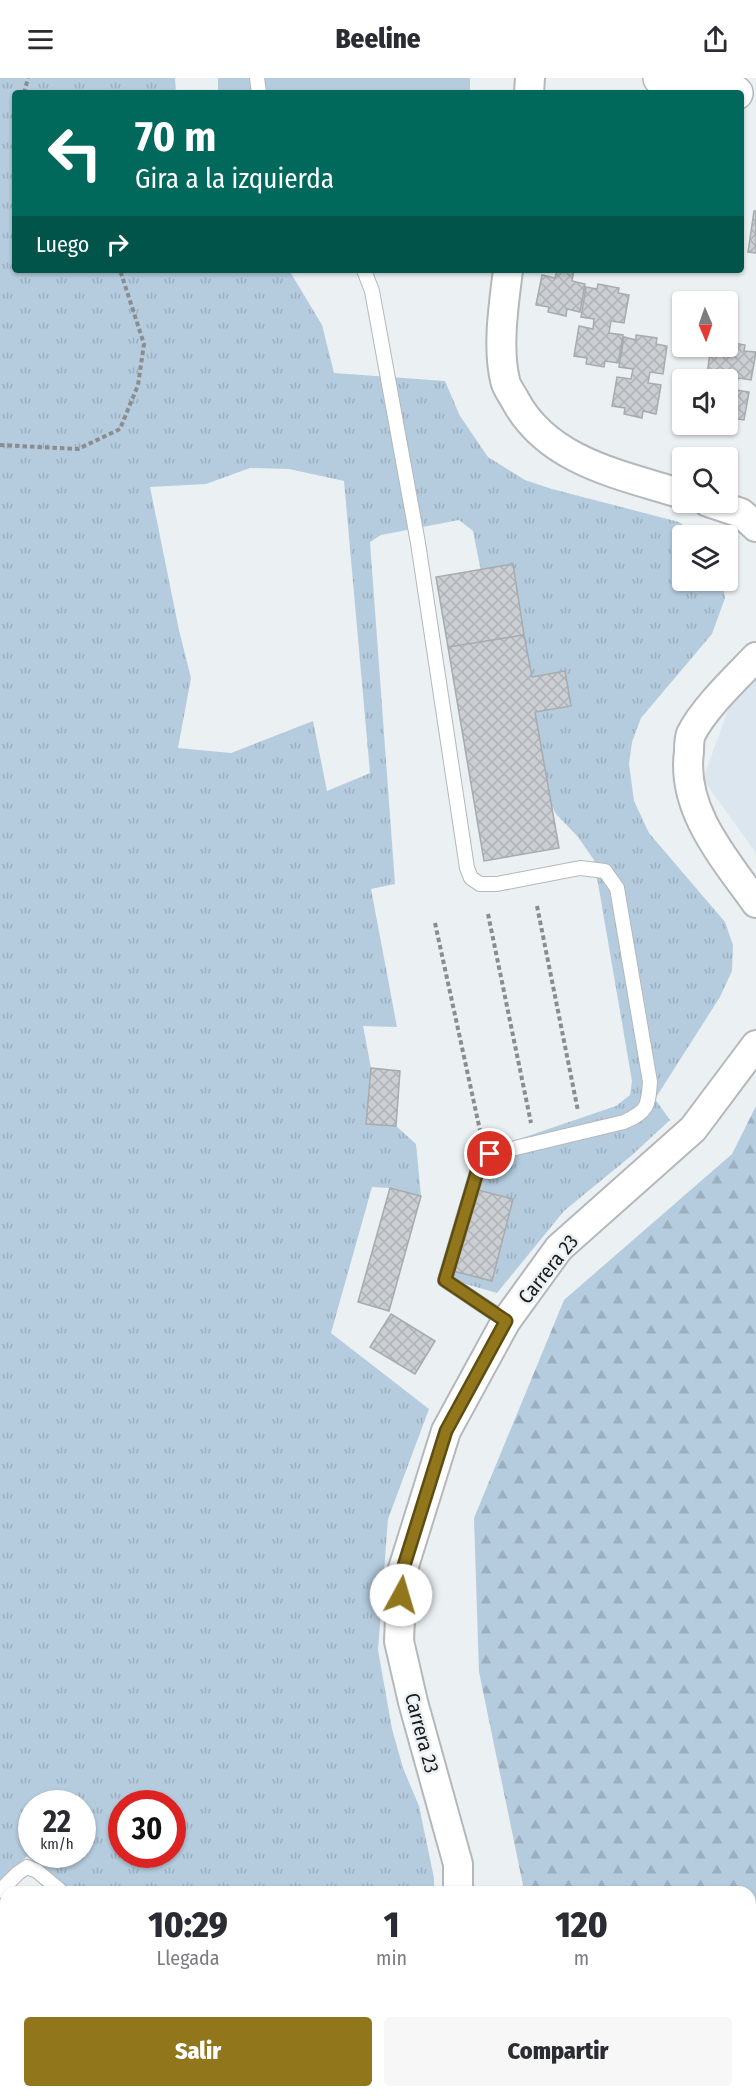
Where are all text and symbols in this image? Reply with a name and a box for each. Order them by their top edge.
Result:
icon: menu [24,23,57,56]
text: Beeline [335,23,421,55]
icon: share [699,23,732,56]
text: 70 m [135,112,216,162]
icon: left [36,114,114,192]
text: Gira a la izquierda [135,163,334,195]
icon: right [101,228,134,261]
text: Luego [36,231,89,258]
north arrow [672,291,738,357]
map controls [672,291,738,591]
button: sound [672,369,738,435]
button: search [672,447,738,513]
button: layers [672,525,738,591]
pin [464,1128,515,1179]
icon: arrive [473,1137,506,1170]
street label: Carrera 23 [513,1230,583,1308]
position arrow [369,1563,433,1627]
street label: Carrera 23 [400,1690,444,1776]
speed limit sign: 30 [108,1790,186,1868]
text: 22 [43,1804,71,1840]
text: km/h [40,1835,74,1853]
text: 10:29 [148,1903,228,1947]
text: 1 [384,1903,399,1947]
text: 120 [555,1903,608,1947]
text: Llegada [157,1946,220,1970]
text: min [376,1946,407,1970]
text: m [574,1946,589,1970]
button: Salir [24,2017,372,2086]
button: Compartir [384,2017,732,2086]

